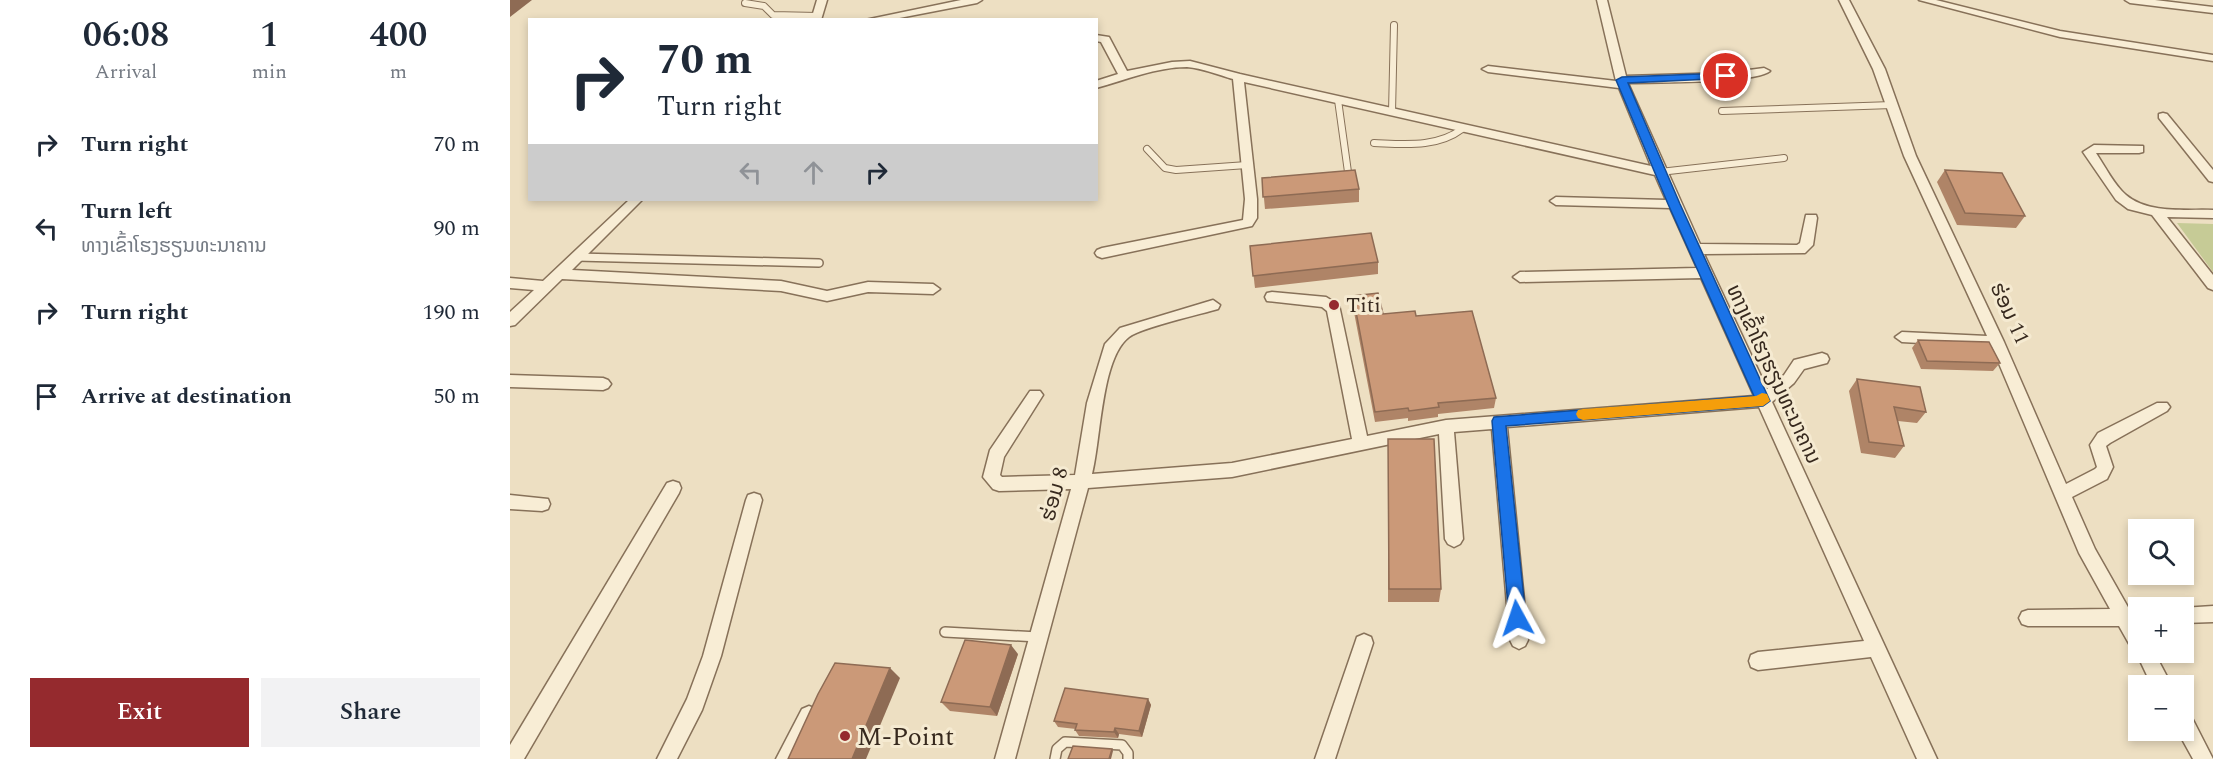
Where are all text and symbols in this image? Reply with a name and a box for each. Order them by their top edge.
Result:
text: 06:08 [83,8,169,63]
text: 1 [260,8,279,63]
text: 400 [369,8,427,63]
text: 70 m [657,29,752,92]
icon: right [558,42,636,120]
pin [1700,50,1751,101]
text: Arrival [95,57,157,87]
text: min [252,57,287,87]
text: m [390,57,407,87]
icon: arrive [1709,59,1742,92]
text: Turn right [657,86,782,128]
icon: right [30,128,63,161]
text: Turn right [81,128,188,161]
text: 70 m [434,128,480,161]
icon: left [734,156,767,189]
icon: ahead [797,156,830,189]
icon: right [860,156,893,189]
text: Turn left [81,195,173,228]
icon: left [30,212,63,245]
text: 90 m [434,212,480,245]
text: ທາງເຂົ້າໂຮງຮຽນທະນາຄານ [81,231,267,261]
street label: ຮ່ອມ 11 [1981,277,2037,350]
street label: ທາງເຂົ້າໂຮງຮຽນທະນາຄານ [1717,279,1829,470]
place label: Titi [1346,290,1381,322]
icon: right [30,296,63,329]
text: Turn right [81,296,188,329]
text: 190 m [423,296,480,329]
marker: Titi [1327,298,1341,312]
icon: arrive [30,380,63,413]
text: Arrive at destination [81,380,292,413]
text: 50 m [434,380,480,413]
street label: ຮ່ອມ 8 [1032,464,1077,525]
map controls [2128,519,2194,741]
button: search [2128,519,2194,585]
position arrow [1485,586,1549,650]
button: + [2128,597,2194,663]
button: − [2128,675,2194,741]
button: Exit [30,678,249,747]
button: Share [261,678,480,747]
place label: M-Point [857,717,954,757]
marker: M-Point [838,729,852,743]

